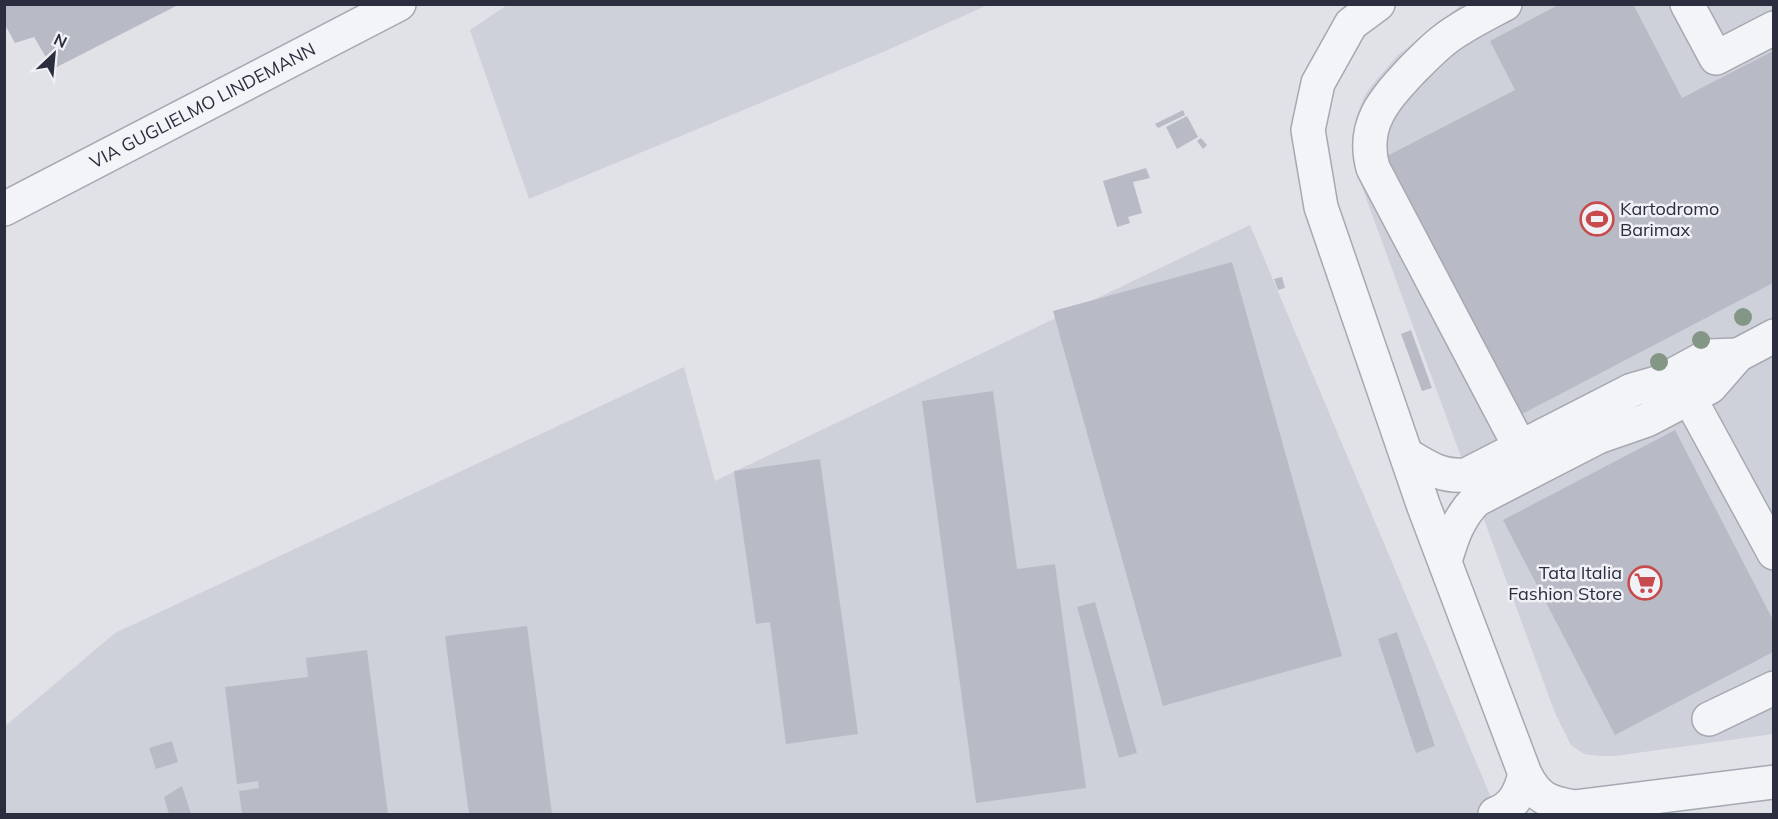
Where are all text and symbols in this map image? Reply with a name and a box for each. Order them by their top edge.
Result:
north arrow [24,24,84,84]
text: N [51,29,70,52]
street label: VIA GUGLIELMO LINDEMANN [86,37,319,173]
place label: Kartodromo Barimax [1620,197,1719,241]
sports icon: Kartodromo Barimax [1579,201,1615,237]
place label: Tata Italia Fashion Store [1508,561,1622,605]
supermarket icon: Tata Italia Fashion Store [1627,565,1663,601]

